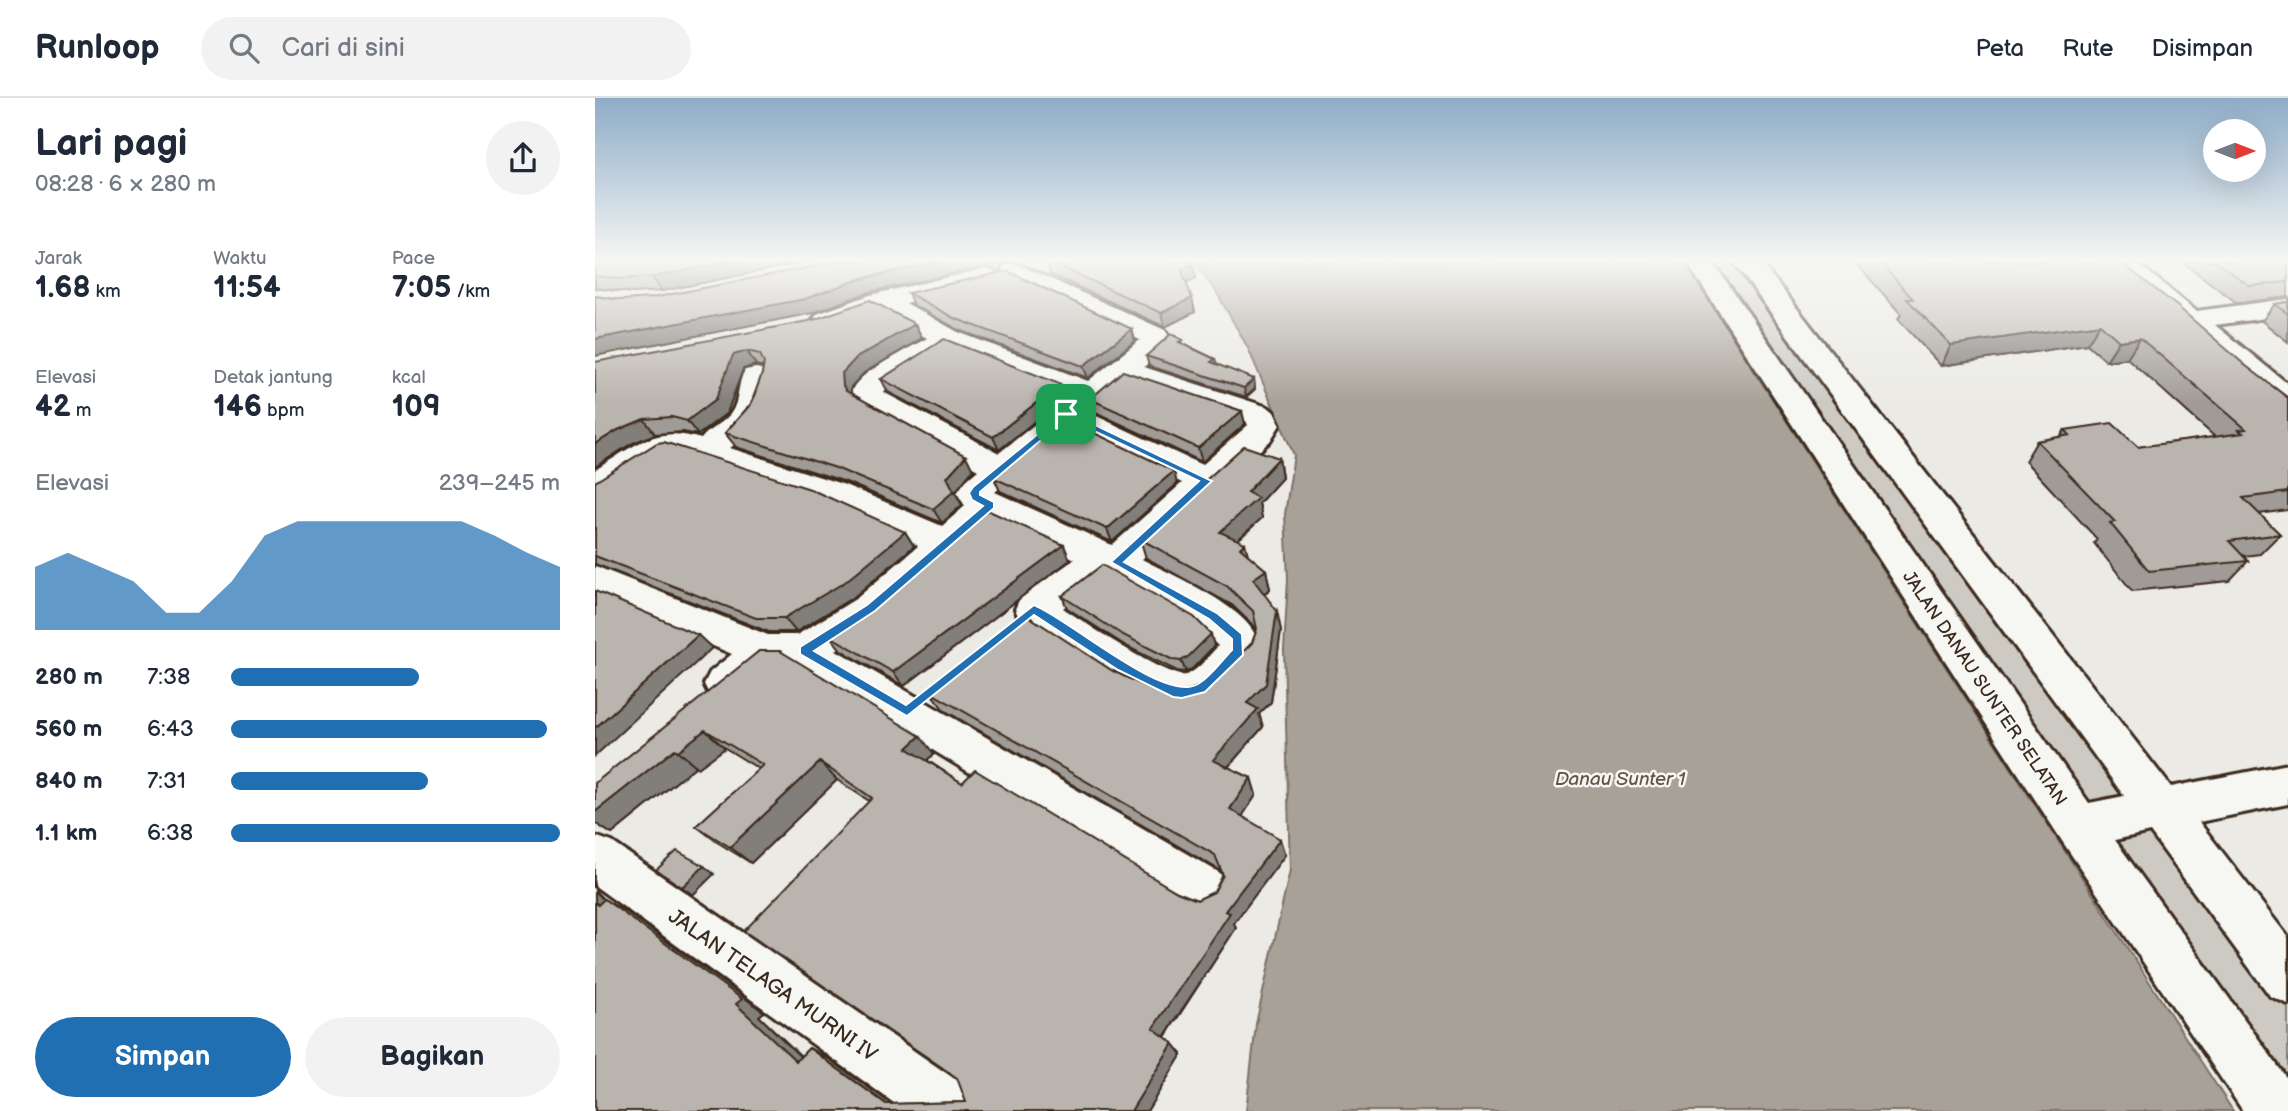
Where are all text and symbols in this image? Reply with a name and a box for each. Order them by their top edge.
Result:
search box [201,17,691,80]
text: Runloop [35,28,159,68]
icon: search [225,29,263,67]
text: Cari di sini [281,33,405,64]
text: Peta [1976,34,2024,63]
text: Rute [2062,34,2114,63]
text: Disimpan [2152,34,2253,63]
north arrow [2203,119,2266,182]
map controls [2203,119,2266,182]
text: Lari pagi [35,121,187,166]
button: share [486,121,560,195]
text: 08:28 · 6 × 280 m [35,170,216,198]
text: Jarak [35,247,82,270]
text: Waktu [213,247,267,270]
text: Pace [392,247,435,270]
text: 1.68 [35,270,90,306]
text: 11:54 [213,270,281,306]
text: 7:05 [392,270,451,306]
text: km [90,280,121,303]
text: /km [451,280,490,303]
text: Elevasi [35,366,96,389]
text: Detak jantung [213,366,333,389]
text: kcal [392,366,426,389]
pin [1036,384,1096,444]
text: 42 [35,389,71,425]
text: 146 [213,389,262,425]
text: 109 [392,389,441,425]
icon: arrive [1047,395,1085,433]
text: m [71,399,91,422]
text: bpm [262,399,304,422]
text: Elevasi [35,469,109,497]
text: 239–245 m [439,469,560,497]
street label: JALAN DANAU SUNTER SELATAN [1898,567,2071,809]
text: 280 m [35,663,103,691]
text: 7:38 [147,663,191,691]
text: 560 m [35,715,102,743]
text: 6:43 [147,715,194,743]
text: 840 m [35,767,103,795]
text: 7:31 [147,767,186,795]
water label: Danau Sunter 1 [1555,768,1686,791]
text: 1.1 km [35,819,97,847]
text: 6:38 [147,819,193,847]
street label: JALAN TELAGA MURNI IV [663,904,882,1067]
button: Simpan [35,1017,291,1097]
button: Bagikan [305,1017,560,1097]

